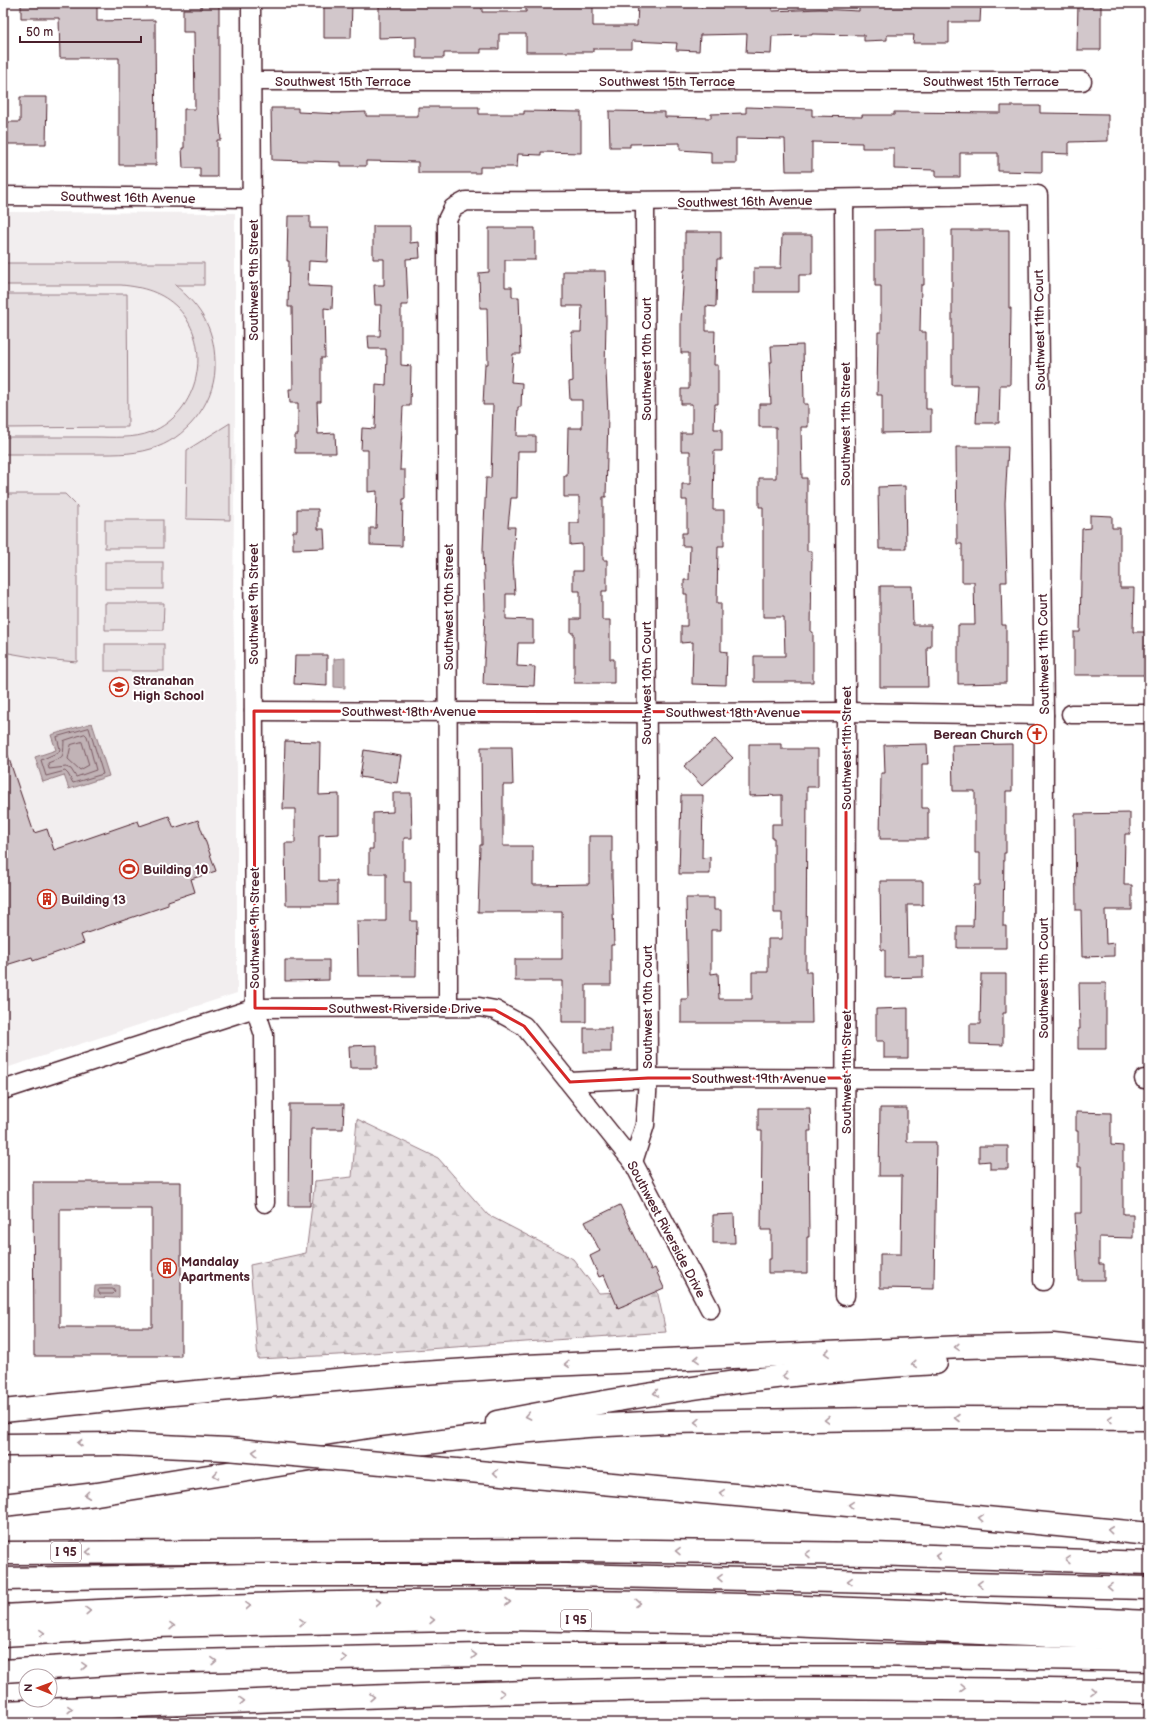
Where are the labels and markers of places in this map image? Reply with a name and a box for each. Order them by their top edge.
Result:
place label: Stranahan High School [133,673,204,704]
school or university icon: Stranahan High School [108,676,130,698]
church icon: Berean Church [1026,723,1048,745]
place label: Berean Church [933,727,1023,743]
sports icon: Building 10 [118,858,140,880]
place label: Building 10 [143,862,208,878]
building icon: Building 13 [36,888,58,910]
place label: Building 13 [61,892,126,908]
place label: Mandalay Apartments [180,1254,250,1285]
building icon: Mandalay Apartments [156,1257,178,1279]

